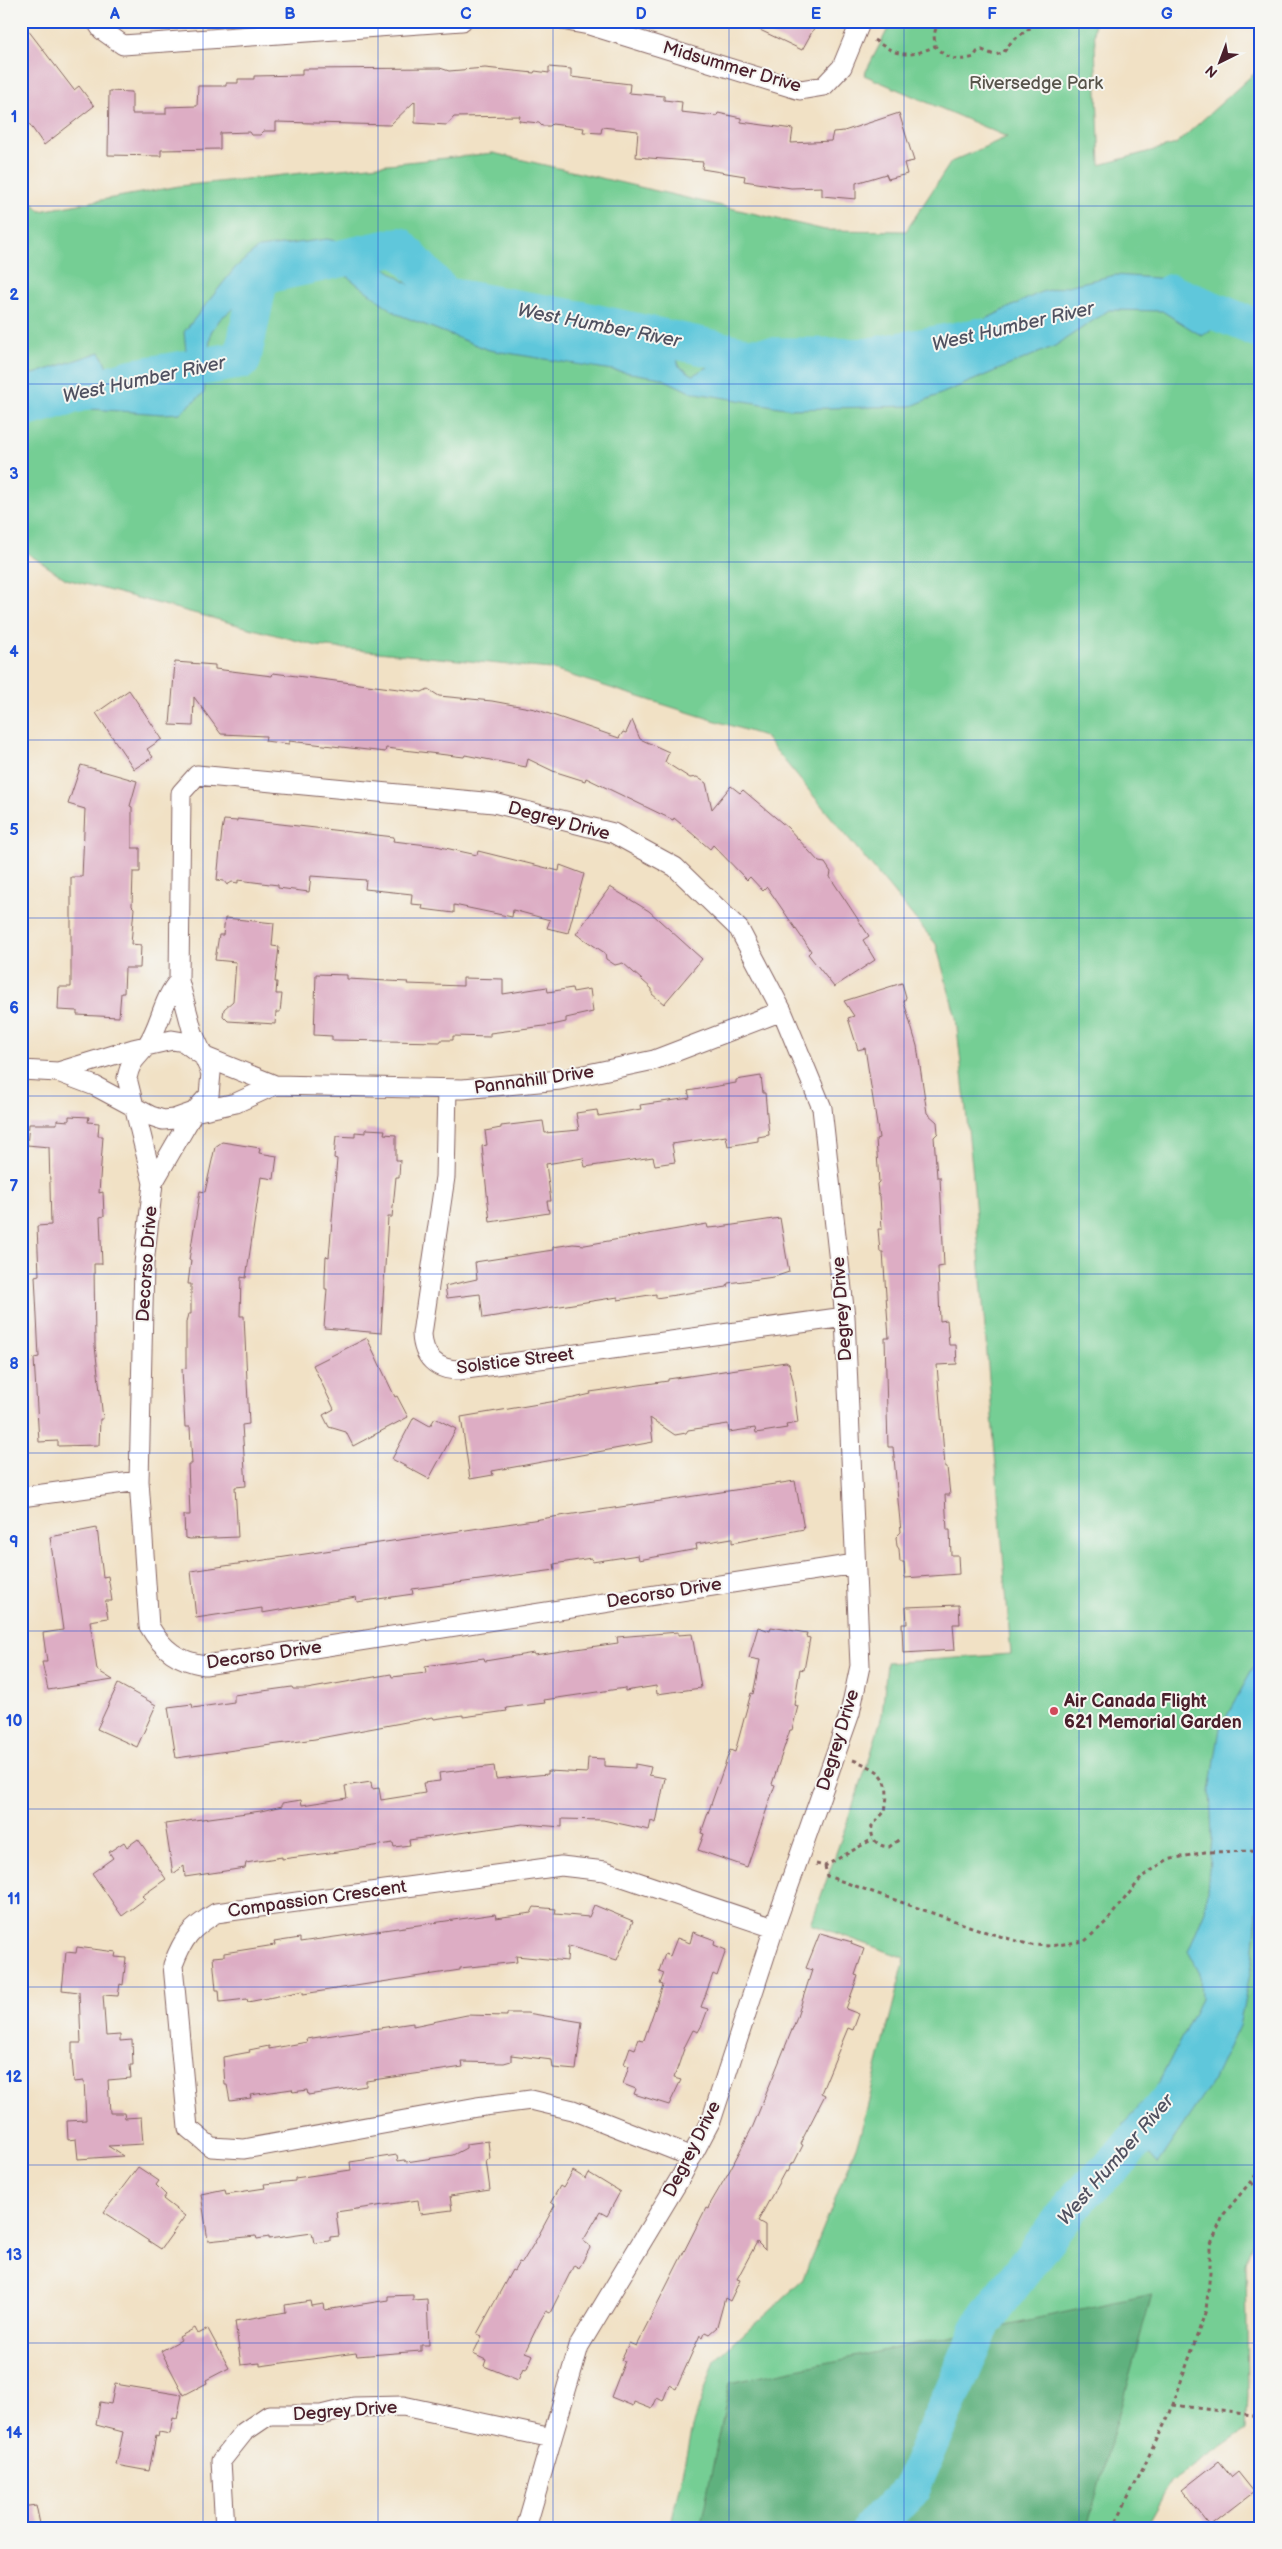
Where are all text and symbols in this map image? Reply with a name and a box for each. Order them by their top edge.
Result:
text: A [109,5,120,24]
text: B [284,5,296,24]
text: C [460,5,472,24]
text: D [635,5,647,24]
text: E [811,5,821,24]
text: F [987,5,997,24]
text: G [1161,5,1173,24]
street label: Midsummer Drive [660,37,804,97]
north arrow [1194,38,1244,88]
text: N [1202,61,1221,81]
park label: Riversedge Park [969,73,1103,94]
text: 1 [11,108,17,127]
text: 2 [9,286,19,305]
water label: West Humber River [930,297,1097,357]
water label: West Humber River [515,299,684,353]
water label: West Humber River [60,351,229,408]
text: 3 [9,465,19,484]
text: 4 [9,643,19,662]
street label: Degrey Drive [506,797,613,845]
text: 5 [9,821,19,840]
text: 6 [9,999,19,1018]
street label: Pannahill Drive [473,1061,596,1099]
text: 7 [10,1177,19,1196]
street label: Decorso Drive [132,1205,162,1323]
street label: Degrey Drive [828,1256,856,1362]
street label: Solstice Street [455,1343,575,1379]
text: 8 [9,1355,19,1374]
text: 9 [9,1533,19,1552]
street label: Decorso Drive [605,1573,723,1612]
street label: Decorso Drive [205,1636,323,1673]
street label: Degrey Drive [813,1687,863,1793]
place label: Air Canada Flight 621 Memorial Garden [1063,1691,1242,1733]
marker: Air Canada Flight 621 Memorial Garden [1048,1705,1060,1717]
text: 10 [6,1712,22,1731]
street label: Compassion Crescent [226,1876,408,1922]
text: 11 [7,1890,21,1909]
text: 12 [6,2068,23,2087]
water label: West Humber River [1053,2089,1180,2230]
street label: Degrey Drive [659,2097,725,2200]
text: 13 [6,2246,22,2265]
street label: Degrey Drive [292,2397,398,2425]
text: 14 [6,2424,23,2443]

